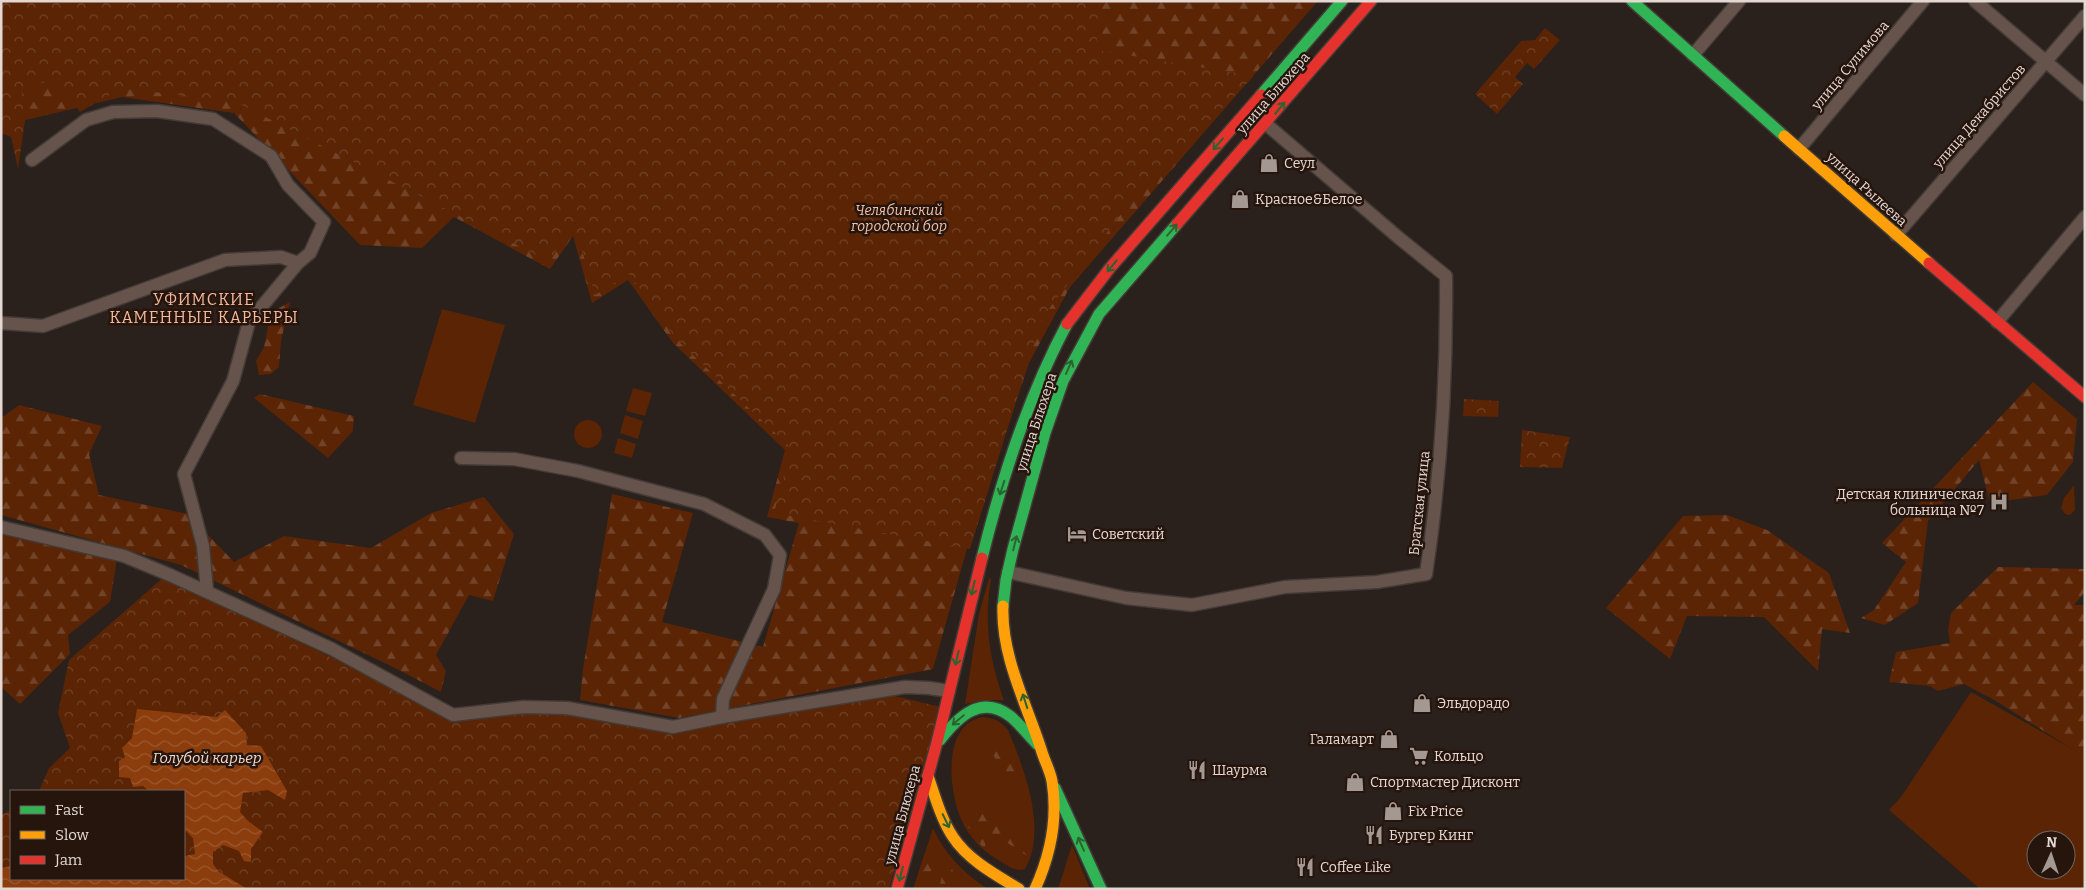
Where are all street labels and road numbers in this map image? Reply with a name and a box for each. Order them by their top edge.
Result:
street label: улица Сулимова [1807,17,1893,114]
street label: улица Блюхера [1233,49,1314,138]
street label: улица Декабристов [1929,61,2029,173]
street label: улица Рылеева [1822,148,1911,230]
street label: улица Блюхера [1012,370,1061,475]
street label: Братская улица [1406,450,1433,556]
street label: улица Блюхера [881,763,924,868]

